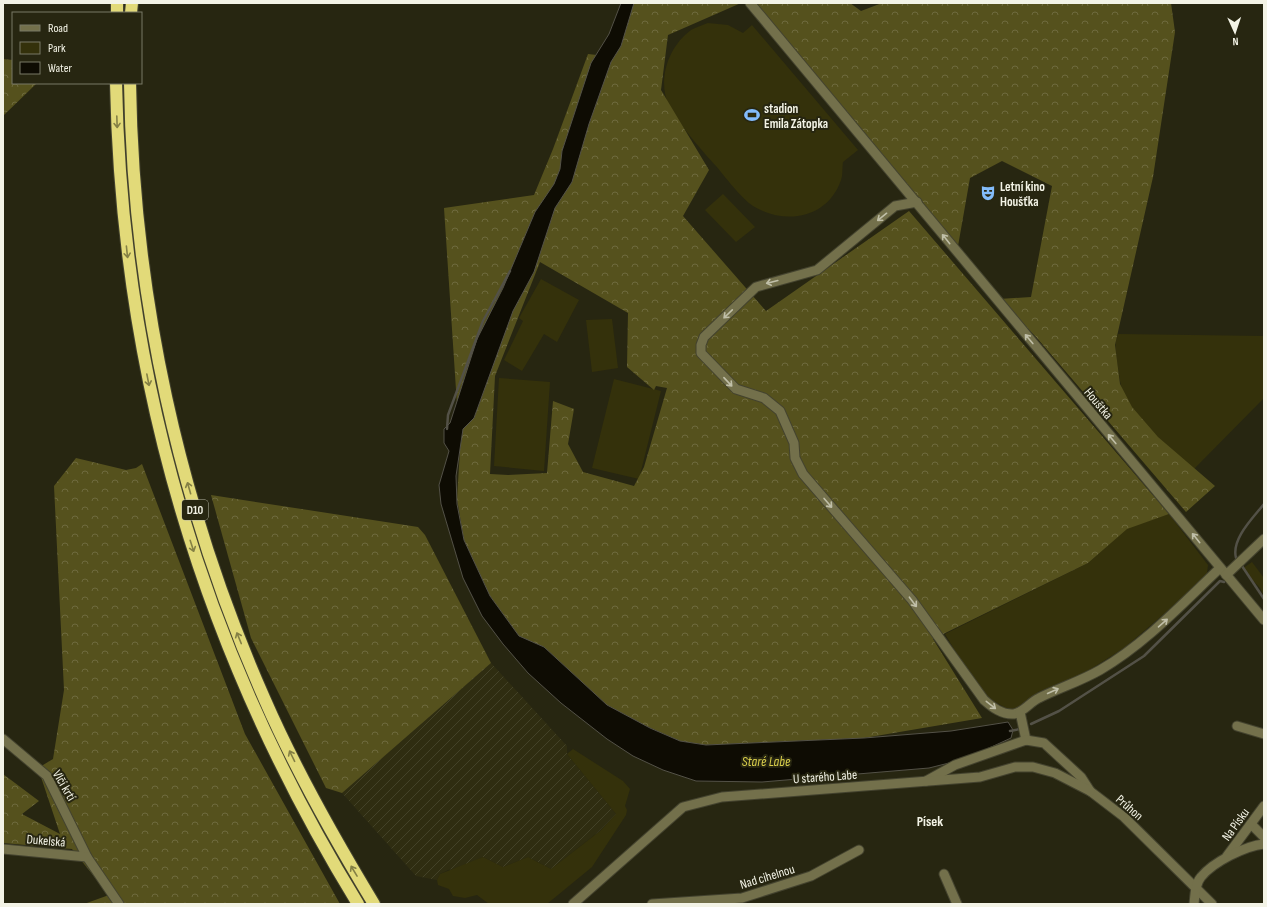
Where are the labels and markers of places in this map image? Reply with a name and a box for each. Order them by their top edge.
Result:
place label: stadion Emila Zátopka [764,101,828,132]
sports icon: stadion Emila Zátopka [743,106,761,124]
place label: Letní kino Houšťka [1000,179,1045,210]
theatre icon: Letní kino Houšťka [979,184,997,202]

